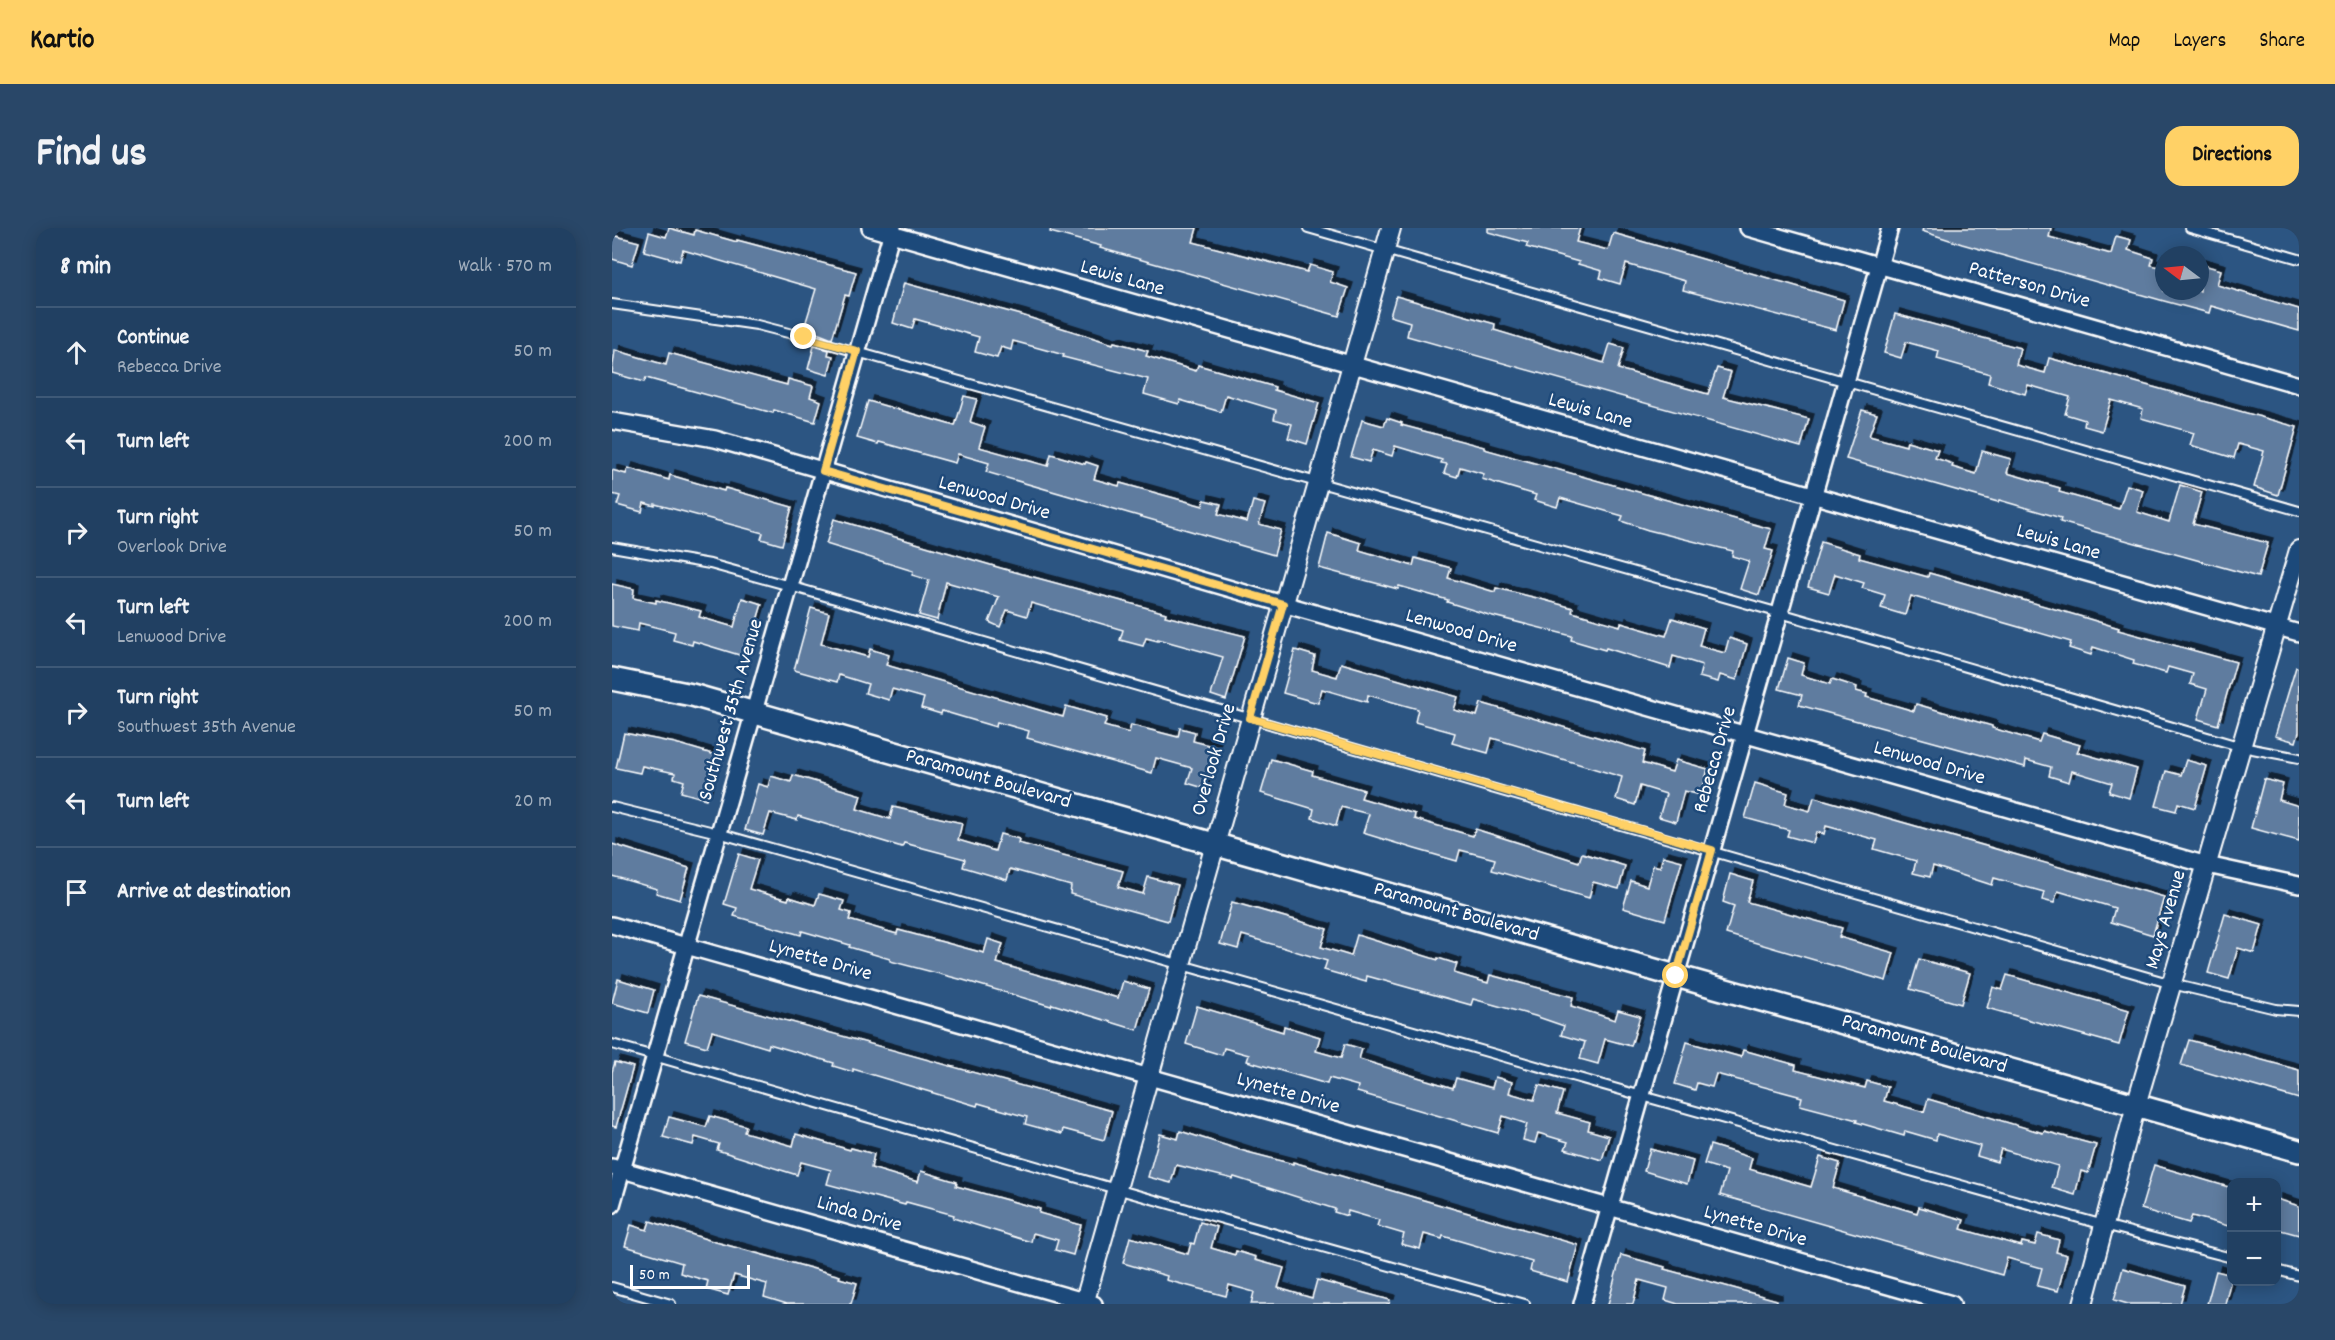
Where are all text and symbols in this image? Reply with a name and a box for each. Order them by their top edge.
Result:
text: Kartio [30,22,94,62]
text: Map [2109,27,2140,57]
text: Layers [2173,27,2226,57]
text: Share [2259,27,2305,57]
text: Find us [36,126,147,186]
button: Directions [2165,126,2299,186]
north arrow [2155,246,2209,300]
text: 8 min [60,249,111,286]
text: Walk · 570 m [458,253,552,281]
street label: Lewis Lane [1076,253,1168,305]
street label: Patterson Drive [1965,254,2093,318]
text: Continue [117,323,189,354]
route end [790,323,816,349]
icon: ahead [60,336,93,369]
text: 50 m [514,338,552,366]
text: Rebecca Drive [117,354,222,382]
street label: Lewis Lane [1544,386,1636,438]
icon: left [60,426,93,459]
text: Turn left [117,427,189,458]
text: 200 m [503,428,552,456]
street label: Lenwood Drive [935,469,1053,529]
text: Turn right [117,503,199,534]
icon: right [60,516,93,549]
street label: Lewis Lane [2012,517,2104,569]
text: 50 m [514,518,552,546]
text: Overlook Drive [117,534,227,562]
text: Turn left [117,593,189,624]
street label: Lenwood Drive [1402,602,1520,662]
icon: left [60,606,93,639]
text: 200 m [503,608,552,636]
street label: Southwest 35th Avenue [692,616,772,804]
text: Lenwood Drive [117,624,226,652]
text: Turn right [117,683,199,714]
icon: right [60,696,93,729]
text: 50 m [514,698,552,726]
street label: Overlook Drive [1185,700,1245,820]
street label: Rebecca Drive [1686,703,1746,817]
text: Southwest 35th Avenue [117,714,296,742]
street label: Lenwood Drive [1870,734,1988,794]
street label: Paramount Boulevard [902,742,1074,818]
icon: left [60,786,93,819]
text: Turn left [117,787,189,818]
text: 20 m [514,788,552,816]
street label: Mays Avenue [2139,867,2195,973]
street label: Paramount Boulevard [1370,875,1542,951]
icon: arrive [60,876,93,909]
text: Arrive at destination [117,877,291,908]
street label: Lynette Drive [765,932,875,990]
route start [1662,962,1688,988]
street label: Paramount Boulevard [1838,1007,2010,1083]
street label: Lynette Drive [1233,1065,1343,1123]
map controls [2227,1178,2281,1286]
button: + [2227,1178,2281,1232]
street label: Linda Drive [813,1189,905,1241]
street label: Lynette Drive [1700,1198,1810,1256]
button: − [2227,1232,2281,1286]
scale bar [630,1262,750,1290]
text: 50 m [639,1264,670,1287]

